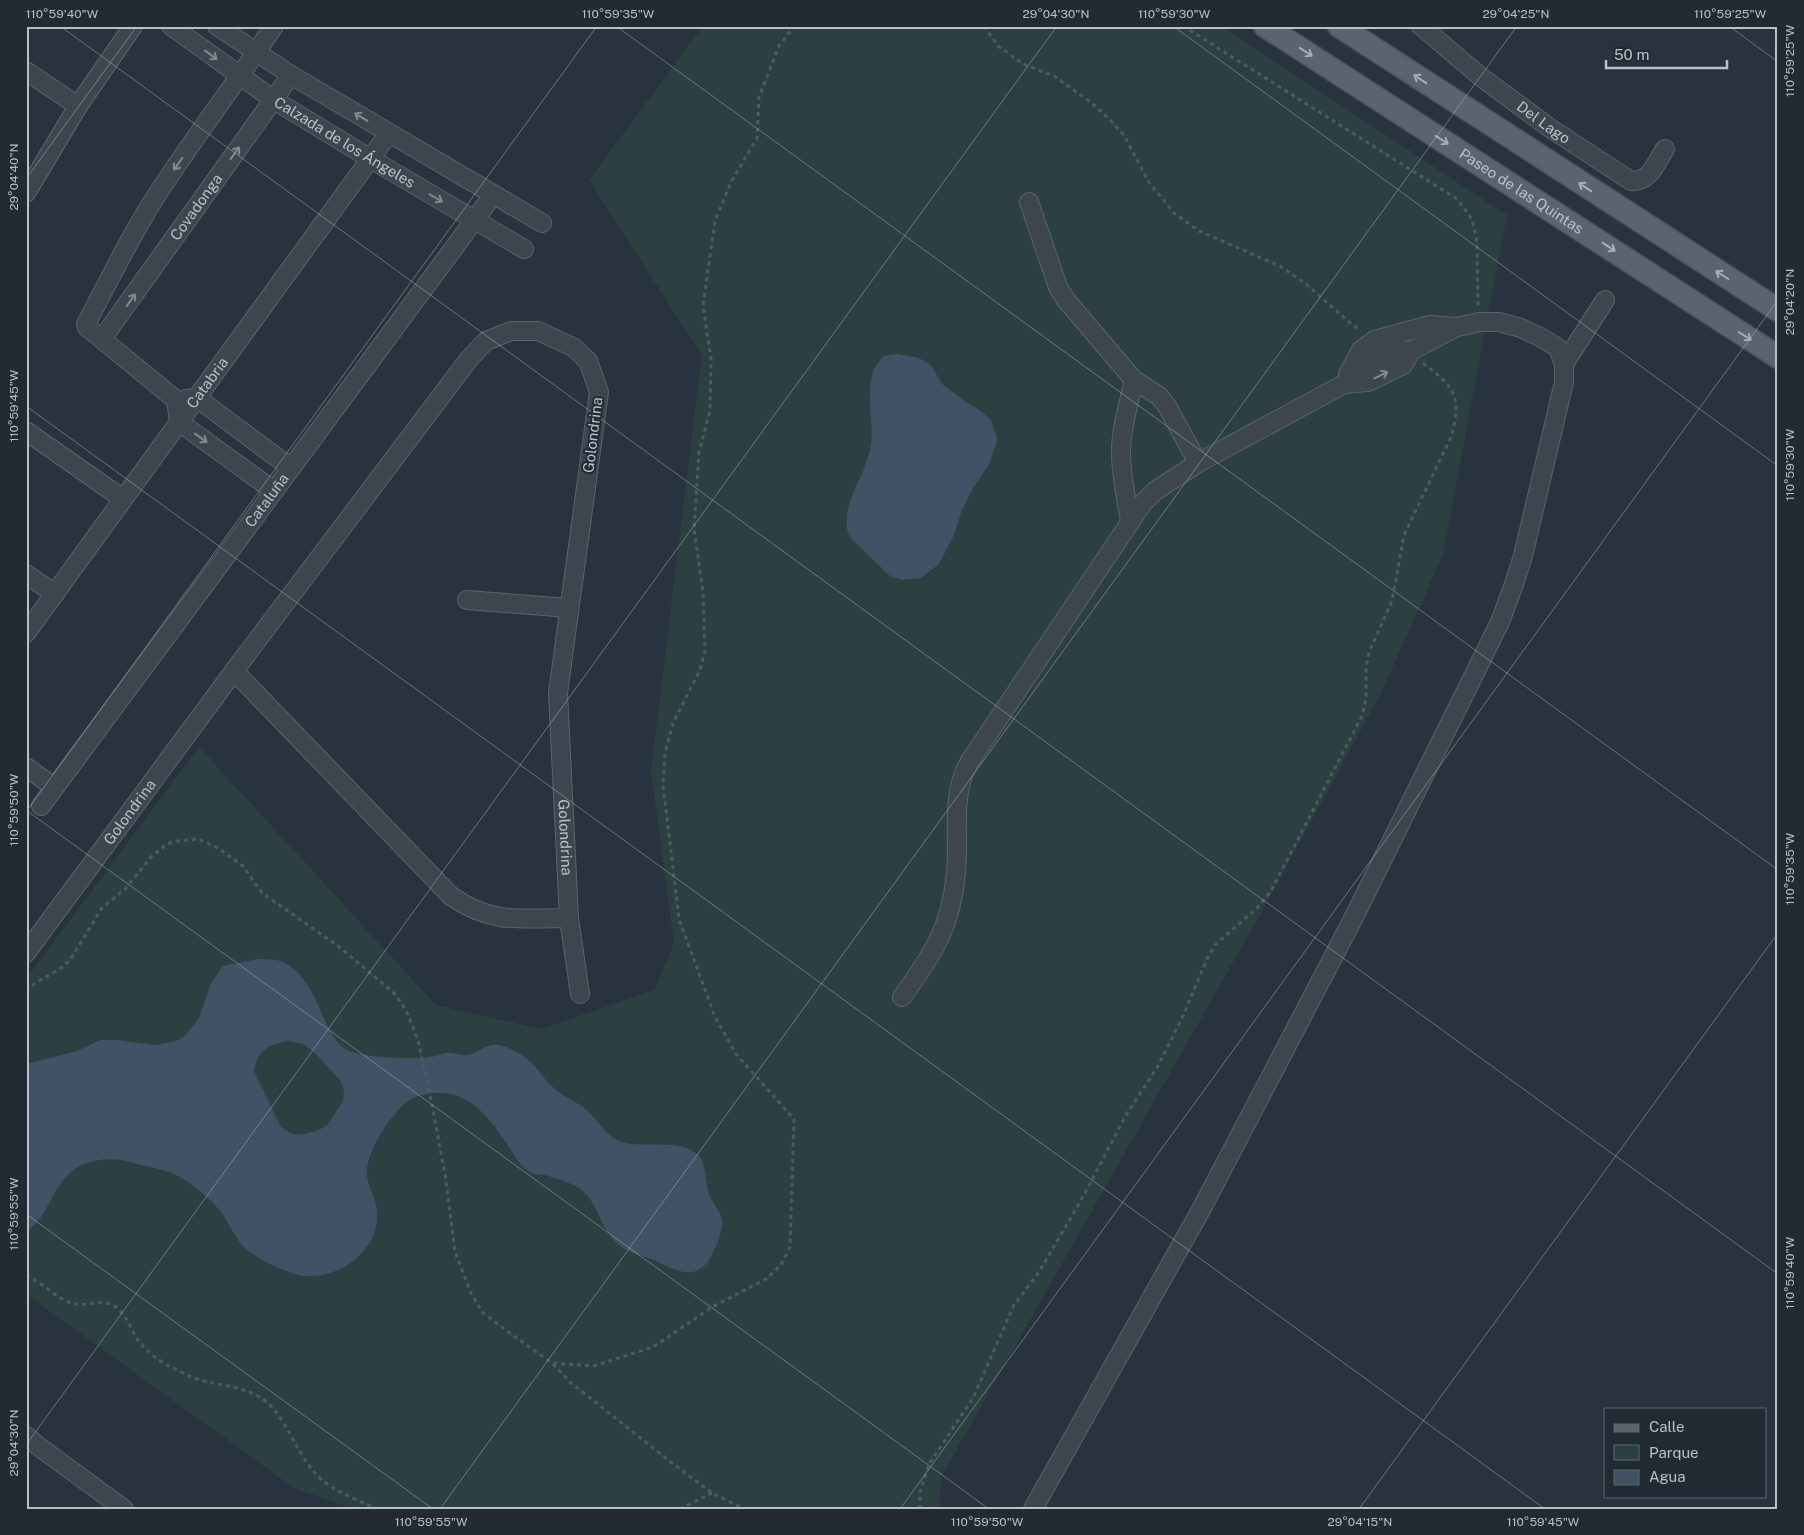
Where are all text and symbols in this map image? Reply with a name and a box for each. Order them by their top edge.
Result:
text: 110°59'40"W [26,7,99,21]
text: 110°59'35"W [582,7,655,21]
text: 29°04'30"N [1022,7,1090,21]
text: 110°59'30"W [1138,7,1211,21]
text: 29°04'25"N [1482,7,1550,21]
text: 110°59'25"W [1694,7,1767,21]
text: 110°59'25"W [1783,24,1797,97]
scale bar [1606,38,1728,70]
text: 50 m [1614,46,1649,63]
one-way arrow [1298,48,1312,58]
one-way arrow [203,50,217,60]
one-way arrow [1413,74,1427,84]
street label: Calzada de los Ángeles [271,93,418,191]
street label: Del Lago [1514,97,1573,147]
one-way arrow [354,111,368,121]
one-way arrow [1435,135,1449,145]
text: 29°04'40"N [7,143,21,211]
street label: Paseo de las Quintas [1456,145,1587,237]
one-way arrow [230,147,241,160]
one-way arrow [173,157,183,171]
street label: Covadonga [166,170,225,244]
one-way arrow [1579,181,1593,191]
one-way arrow [429,193,443,203]
one-way arrow [1601,242,1615,252]
one-way arrow [1715,269,1729,279]
text: 29°04'20"N [1783,269,1797,335]
one-way arrow [126,293,136,307]
one-way arrow [1737,331,1751,341]
street label: Catabria [183,354,231,412]
text: 110°59'45"W [7,369,21,442]
one-way arrow [1374,370,1389,380]
street label: Golondrina [579,396,606,474]
text: 110°59'30"W [1783,428,1797,501]
one-way arrow [194,433,208,443]
street label: Cataluña [241,470,292,530]
text: 110°59'50"W [7,773,21,846]
street label: Golondrina [100,776,159,848]
street label: Golondrina [555,799,576,876]
text: 110°59'35"W [1783,832,1797,905]
text: 110°59'55"W [7,1177,21,1250]
text: 110°59'40"W [1783,1236,1797,1309]
legend [1604,1408,1766,1498]
text: 29°04'30"N [7,1409,21,1477]
text: Calle [1649,1418,1685,1435]
text: Parque [1649,1444,1699,1461]
text: Agua [1649,1468,1686,1485]
text: 110°59'55"W [395,1515,468,1529]
text: 110°59'50"W [951,1515,1024,1529]
text: 29°04'15"N [1328,1515,1392,1529]
text: 110°59'45"W [1507,1515,1580,1529]

